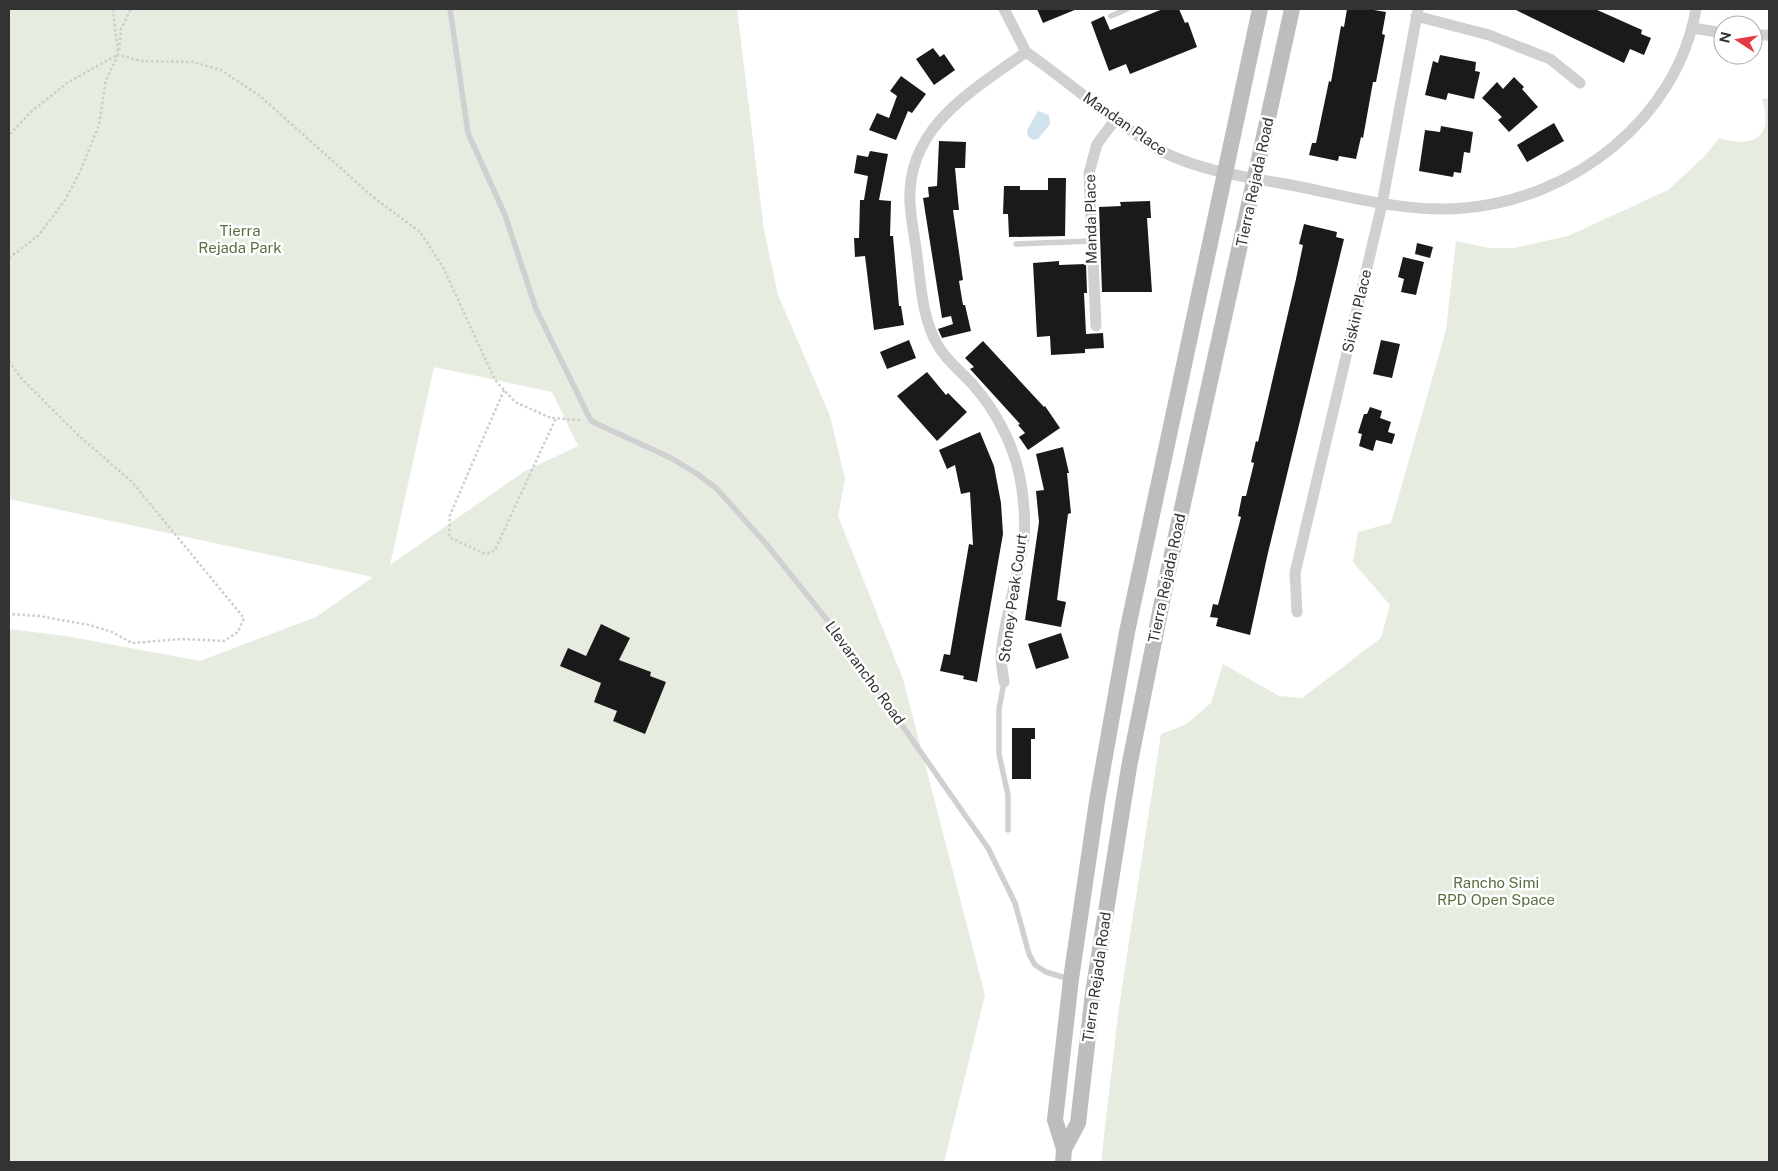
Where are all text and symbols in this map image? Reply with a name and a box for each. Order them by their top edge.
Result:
north arrow [1713,15,1763,65]
text: N [1716,30,1734,44]
street label: Mandan Place [1080,88,1171,159]
street label: Tierra Rejada Road [1233,116,1277,248]
street label: Manda Place [1081,174,1100,264]
park label: Tierra Rejada Park [198,222,282,256]
street label: Siskin Place [1339,268,1374,354]
street label: Tierra Rejada Road [1145,512,1189,644]
street label: Stoney Peak Court [995,532,1030,663]
street label: Llevarancho Road [822,618,909,728]
park label: Rancho Simi RPD Open Space [1437,874,1555,908]
street label: Tierra Rejada Road [1079,911,1114,1043]

